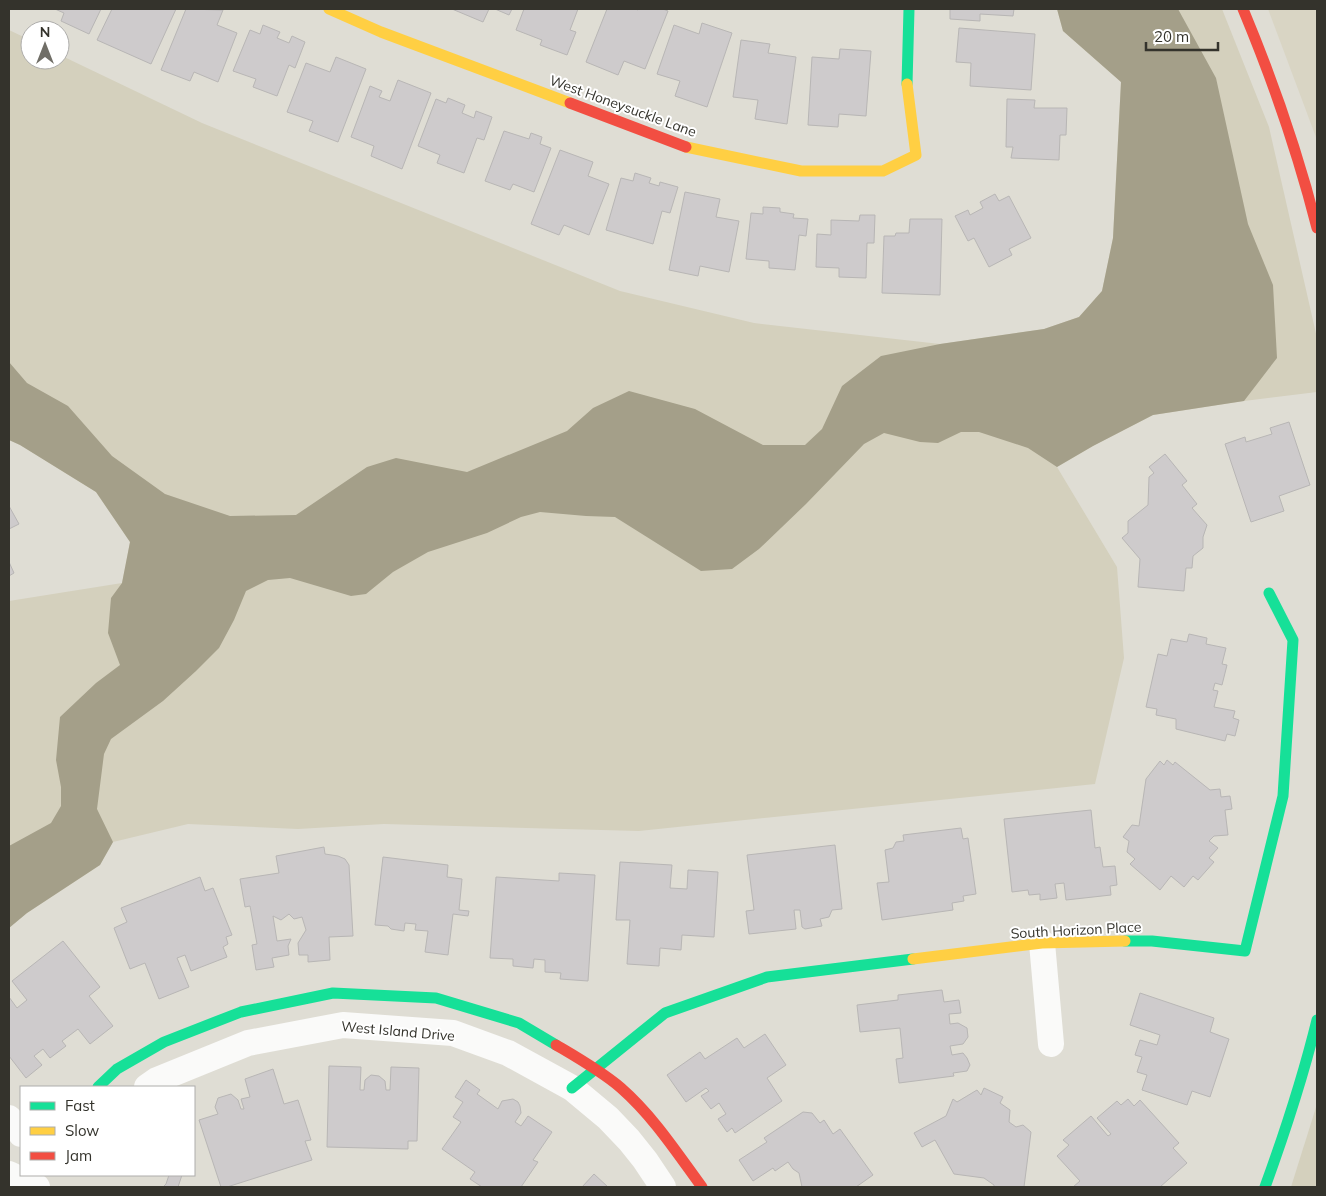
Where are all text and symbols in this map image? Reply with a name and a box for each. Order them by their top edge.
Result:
north arrow [20,20,70,70]
scale bar [1146,20,1218,52]
text: N [40,23,50,41]
text: 20 m [1154,27,1189,46]
street label: West Honeysuckle Lane [547,71,699,141]
street label: South Horizon Place [1010,918,1142,942]
street label: West Island Drive [340,1017,456,1045]
legend [20,1086,195,1176]
text: Fast [65,1096,95,1115]
text: Slow [65,1121,99,1140]
text: Jam [65,1146,92,1165]

